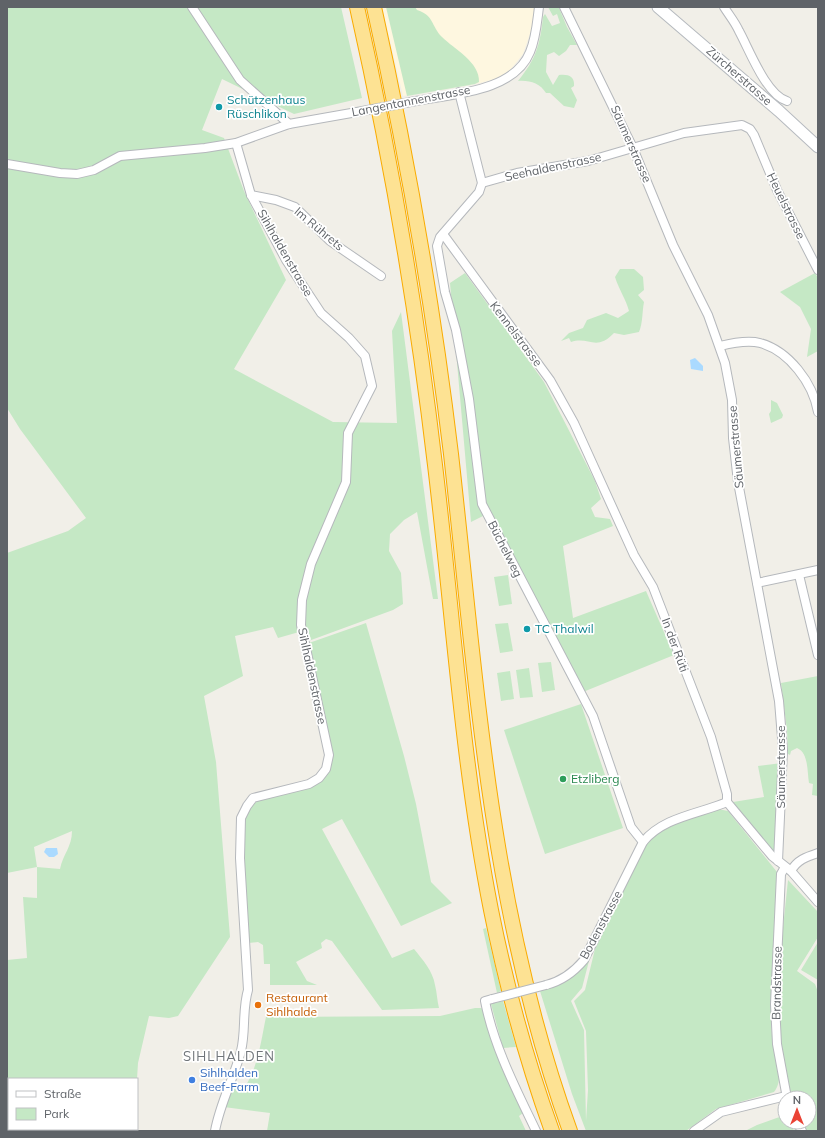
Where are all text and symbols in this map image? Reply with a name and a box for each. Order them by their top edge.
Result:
street label: Zürcherstrasse [703,43,775,108]
street label: Langentannenstrasse [350,82,472,119]
place label: Schützenhaus Rüschlikon [227,92,305,121]
marker: Schützenhaus Rüschlikon [214,102,224,112]
street label: Säumerstrasse [608,103,655,185]
street label: Seehaldenstrasse [503,149,603,184]
street label: Heuelstrasse [764,170,809,241]
street label: Im Rührets [292,204,347,254]
street label: Sihlhaldenstrasse [254,207,316,299]
street label: Kennelstrasse [487,298,546,369]
street label: Säumerstrasse [724,405,747,489]
street label: Büchelweg [485,518,526,580]
street label: In der Rüti [659,616,692,674]
place label: TC Thalwil [535,621,594,636]
marker: TC Thalwil [522,624,532,634]
street label: Sihlhaldenstrasse [295,626,330,725]
street label: Säumerstrasse [773,726,788,808]
place label: Etzliberg [571,771,619,786]
marker: Etzliberg [558,774,568,784]
street label: Bodenstrasse [576,888,625,962]
street label: Brandstrasse [768,946,785,1020]
place label: Restaurant Sihlhalde [266,990,328,1019]
marker: Restaurant Sihlhalde [253,1000,263,1010]
district label: SIHLHALDEN [183,1048,275,1064]
place label: Sihlhalden Beef-Farm [200,1065,259,1094]
marker: Sihlhalden Beef-Farm [187,1075,197,1085]
legend [8,1078,138,1130]
text: Straße [44,1086,81,1101]
north arrow [777,1090,817,1130]
text: N [793,1093,801,1107]
text: Park [44,1106,70,1121]

